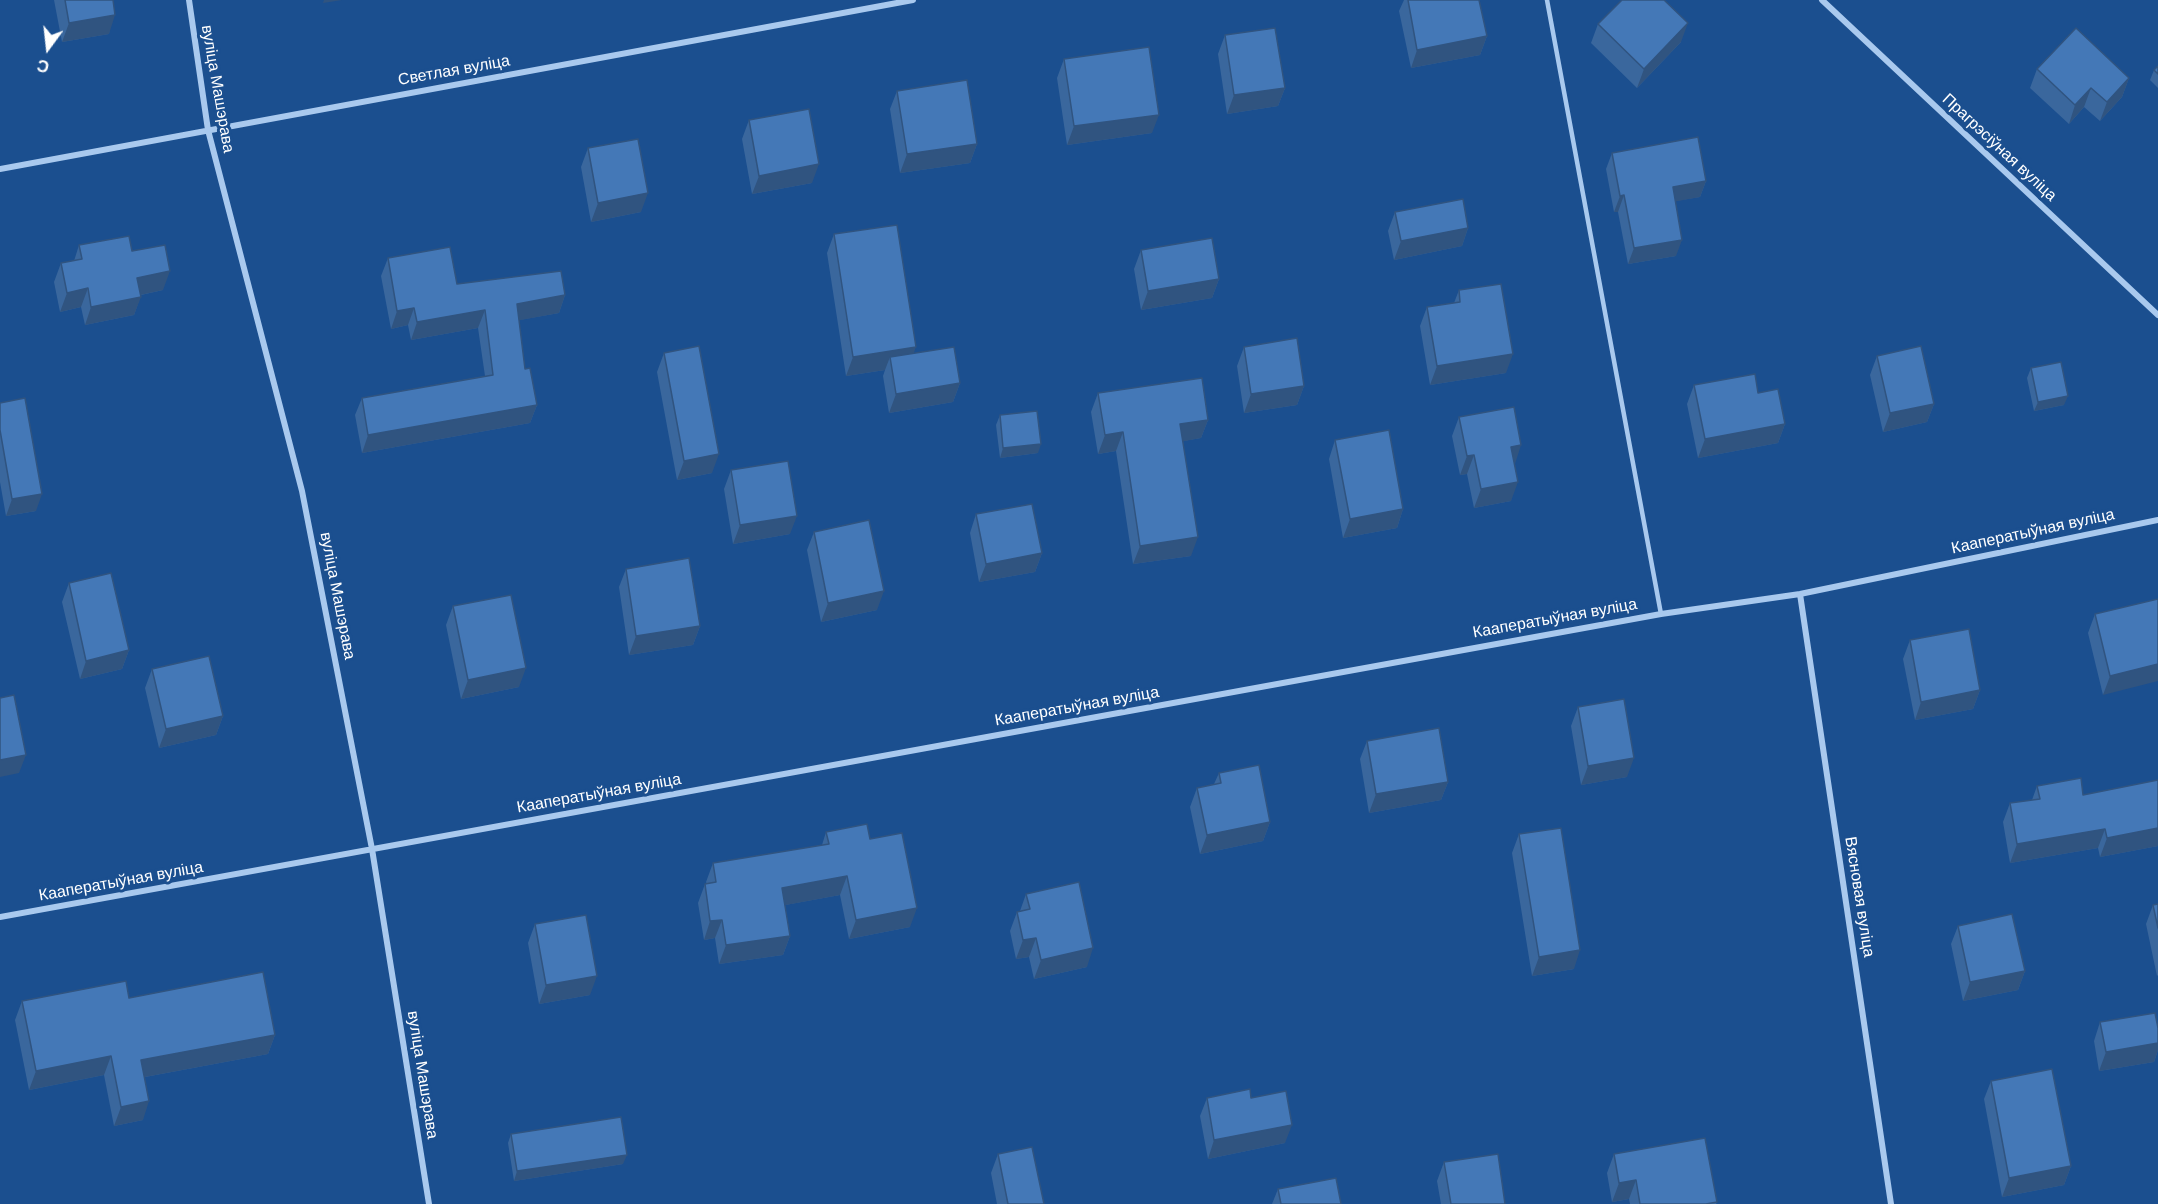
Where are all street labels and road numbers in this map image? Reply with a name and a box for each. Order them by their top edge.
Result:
street label: вуліца Машэрава [196,24,238,154]
street label: Светлая вуліца [397,52,511,90]
street label: Прагрэсіўная вуліца [1938,90,2060,206]
street label: Кааператыўная вуліца [1950,505,2116,559]
street label: вуліца Машэрава [315,531,359,661]
street label: Кааператыўная вуліца [1471,595,1639,643]
street label: Кааператыўная вуліца [993,683,1161,731]
street label: Кааператыўная вуліца [515,770,683,818]
street label: Вясновая вуліца [1840,835,1878,959]
street label: Кааператыўная вуліца [37,858,205,906]
street label: вуліца Машэрава [402,1010,442,1140]

